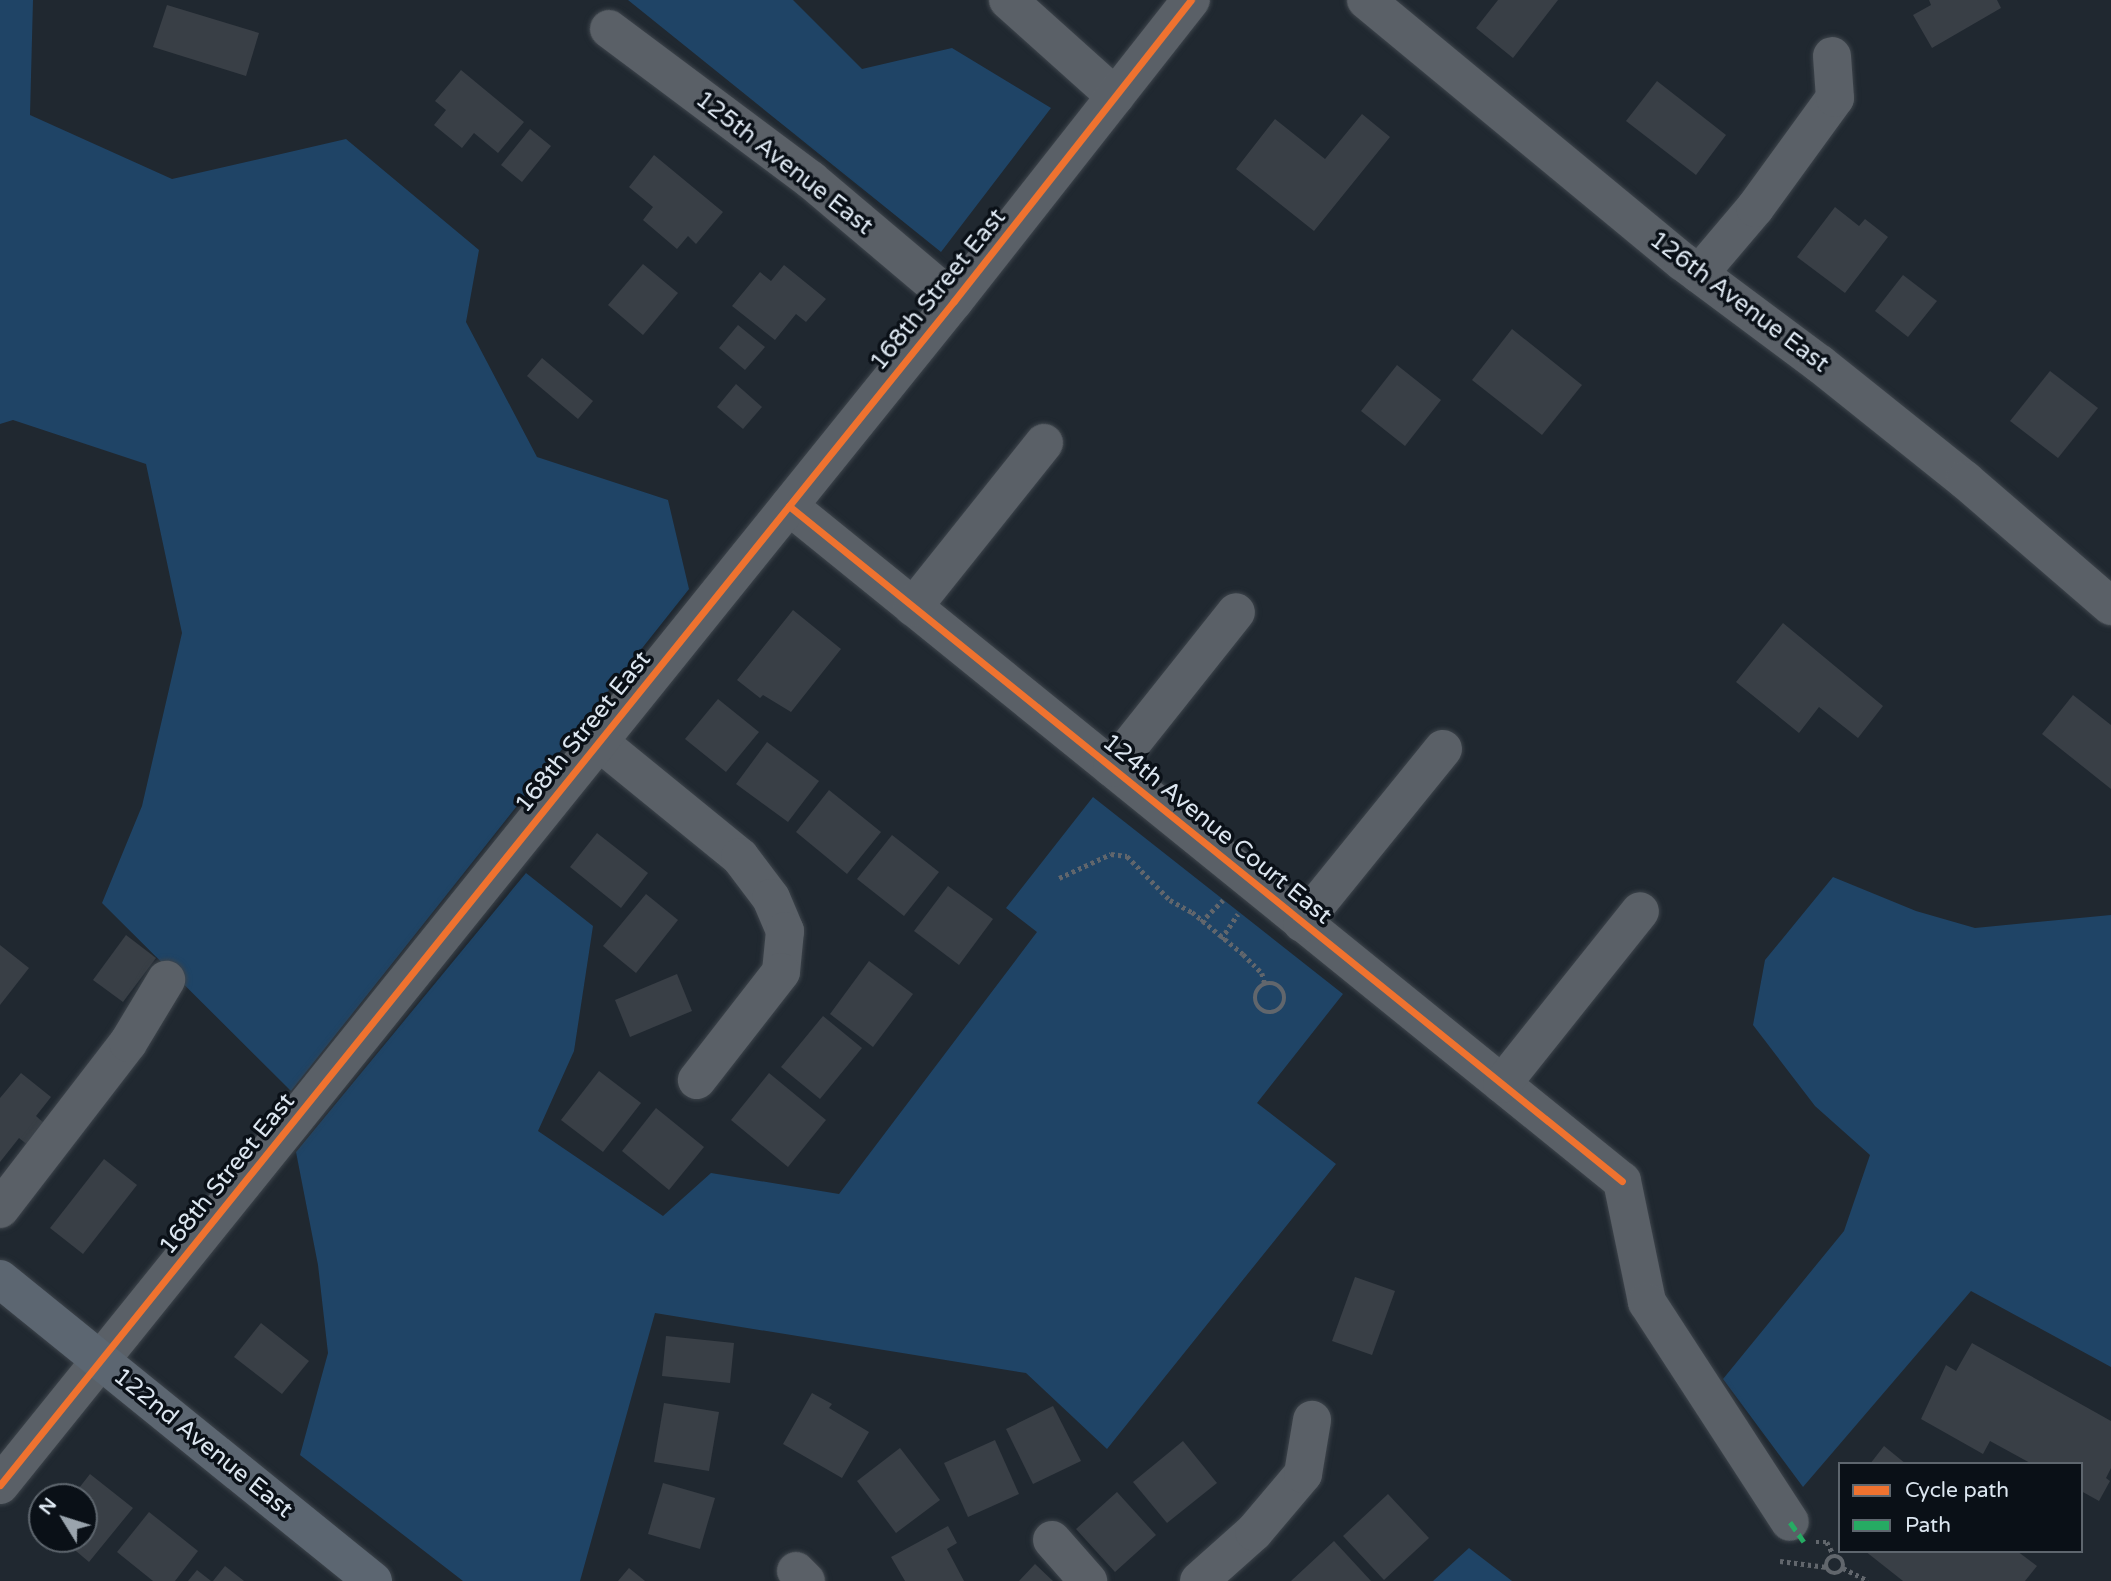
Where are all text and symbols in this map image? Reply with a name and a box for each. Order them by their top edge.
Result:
street label: 125th Avenue East [690,85,878,241]
street label: 168th Street East [864,203,1012,377]
street label: 126th Avenue East [1644,225,1834,379]
street label: 168th Street East [509,645,657,819]
street label: 124th Avenue Court East [1097,728,1337,930]
street label: 168th Street East [153,1087,301,1261]
street label: 122nd Avenue East [107,1362,299,1524]
legend [1838,1462,2083,1553]
text: Cycle path [1905,1478,2009,1503]
north arrow [28,1483,98,1553]
text: N [35,1494,61,1519]
text: Path [1905,1513,1951,1538]

